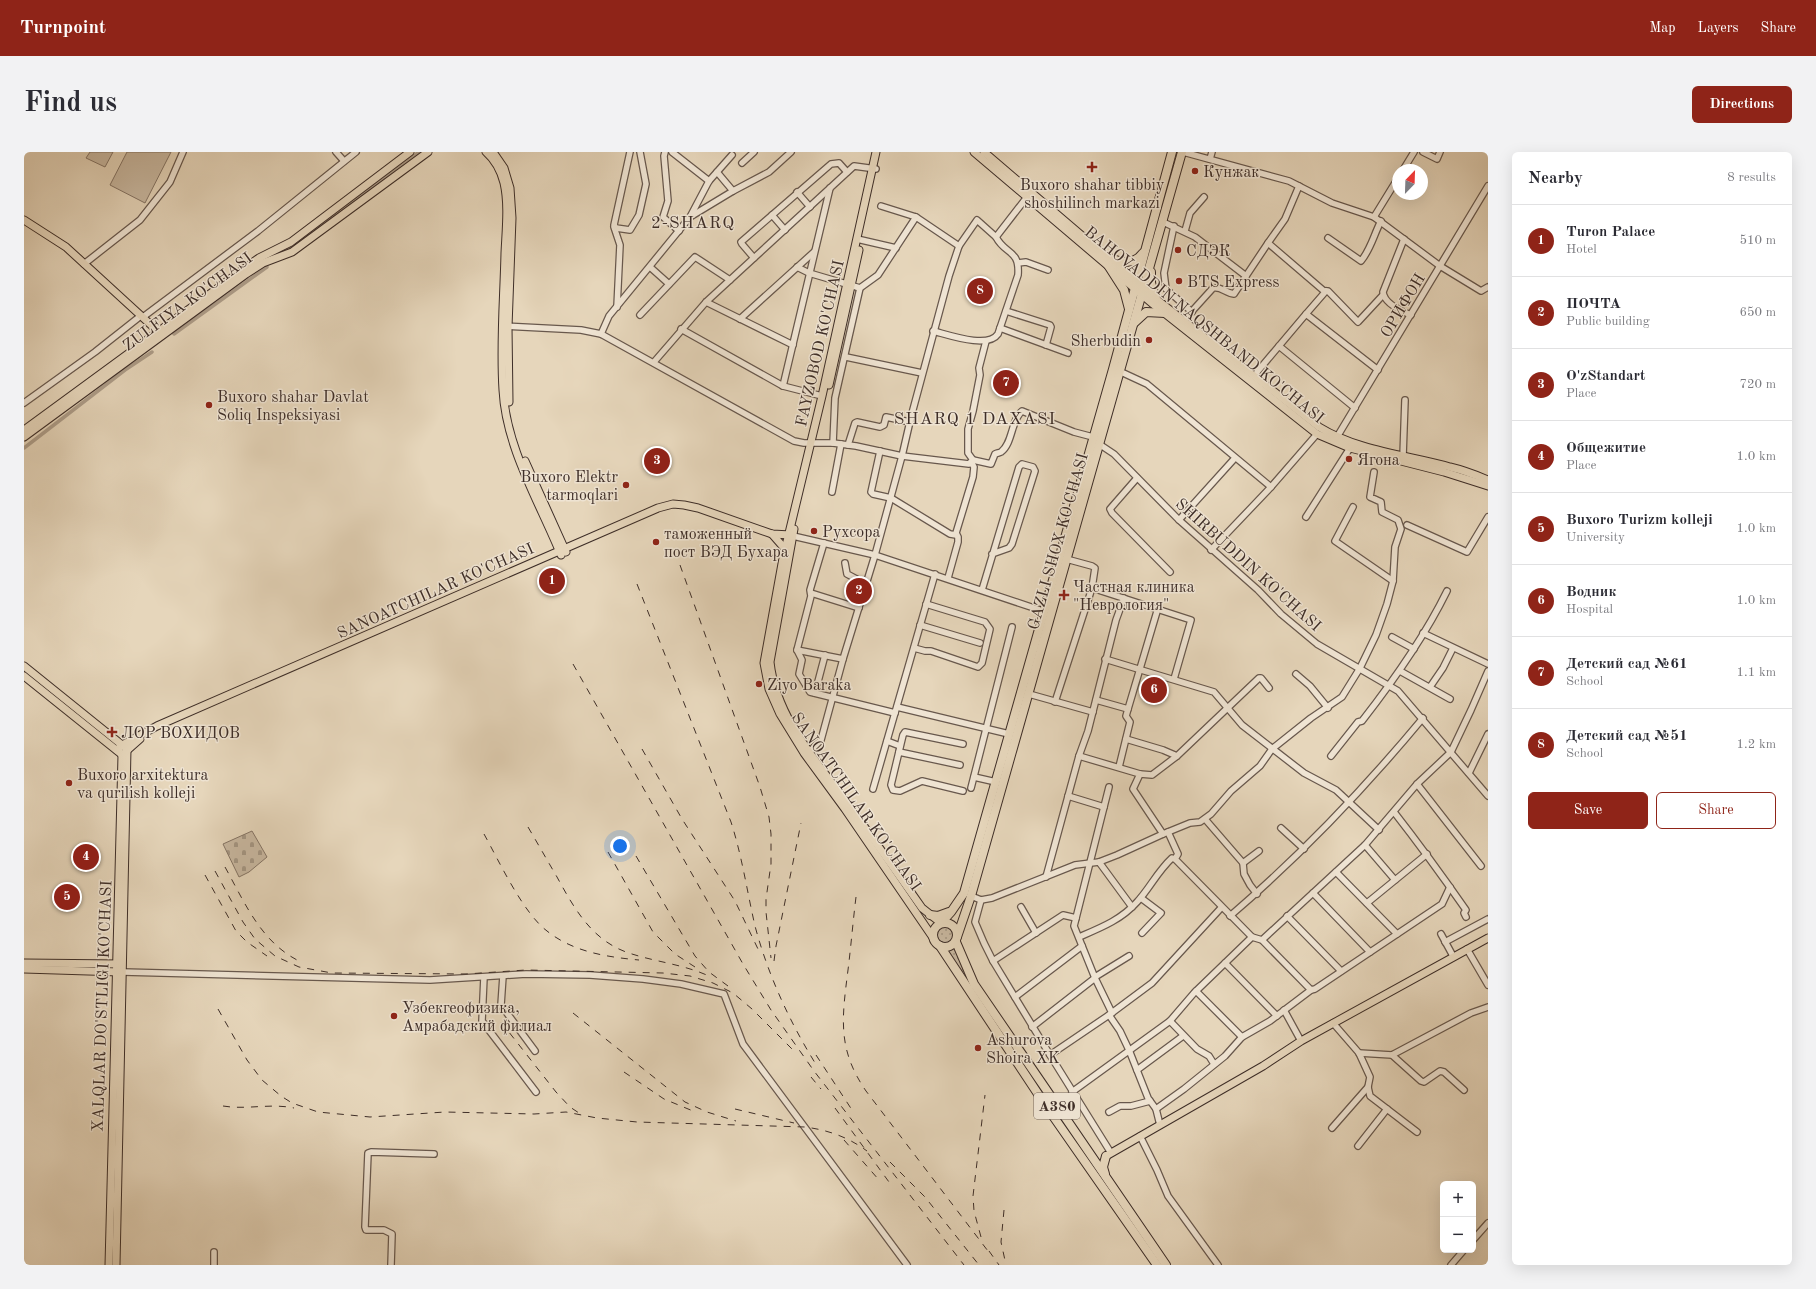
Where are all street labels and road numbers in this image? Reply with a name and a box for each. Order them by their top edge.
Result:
street label: BAHOVADDIN NAQSHBAND KO'CHASI [1081,224,1326,427]
street label: ZULFIYA KO'CHASI [121,250,256,355]
street label: FAYZOBOD KO'CHASI [794,259,848,428]
street label: ОРИФОН [1378,271,1429,341]
street label: GAZLI SHOX KO'CHASI [1026,451,1092,632]
street label: SHIRBUDDIN KO'CHASI [1172,496,1324,635]
street label: SANOATCHILAR KO'CHASI [335,541,537,643]
street label: SANOATCHILAR KO'CHASI [788,710,923,894]
street label: XALQLAR DO'STLIGI KO'CHASI [91,880,115,1132]
road number: A380 [1034,1093,1080,1119]

